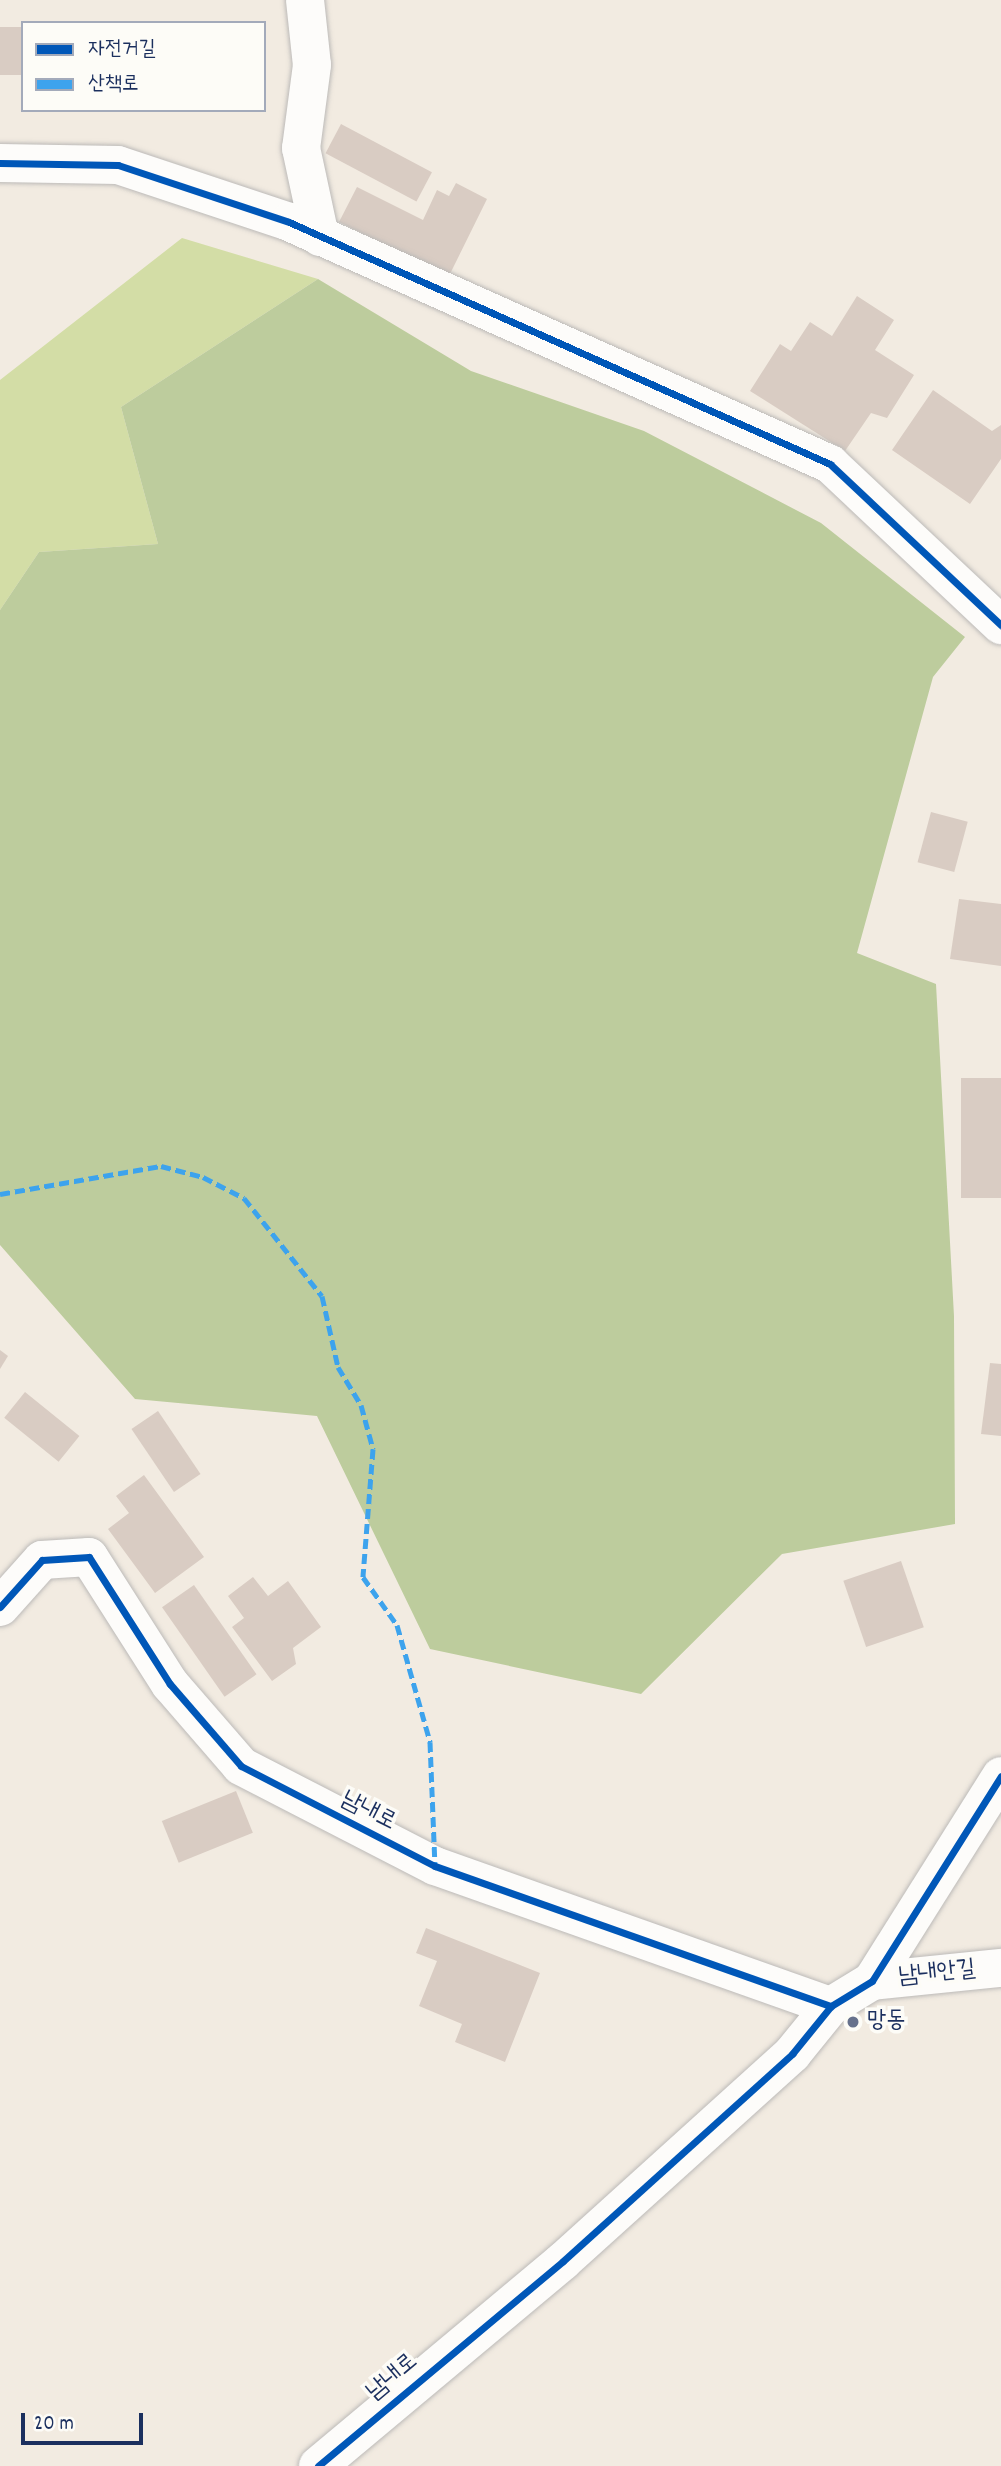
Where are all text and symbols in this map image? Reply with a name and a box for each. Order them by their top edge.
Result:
legend [21,21,266,112]
text: 자전거길 [88,35,156,65]
text: 산책로 [88,70,139,100]
street label: 남내로 [336,1786,400,1838]
street label: 남내안길 [897,1956,977,1992]
place label: 망동 [867,2008,906,2036]
marker: 망동 [845,2014,861,2030]
street label: 남내로 [362,2348,424,2408]
scale bar [24,2400,147,2444]
text: 20 m [34,2410,74,2440]

